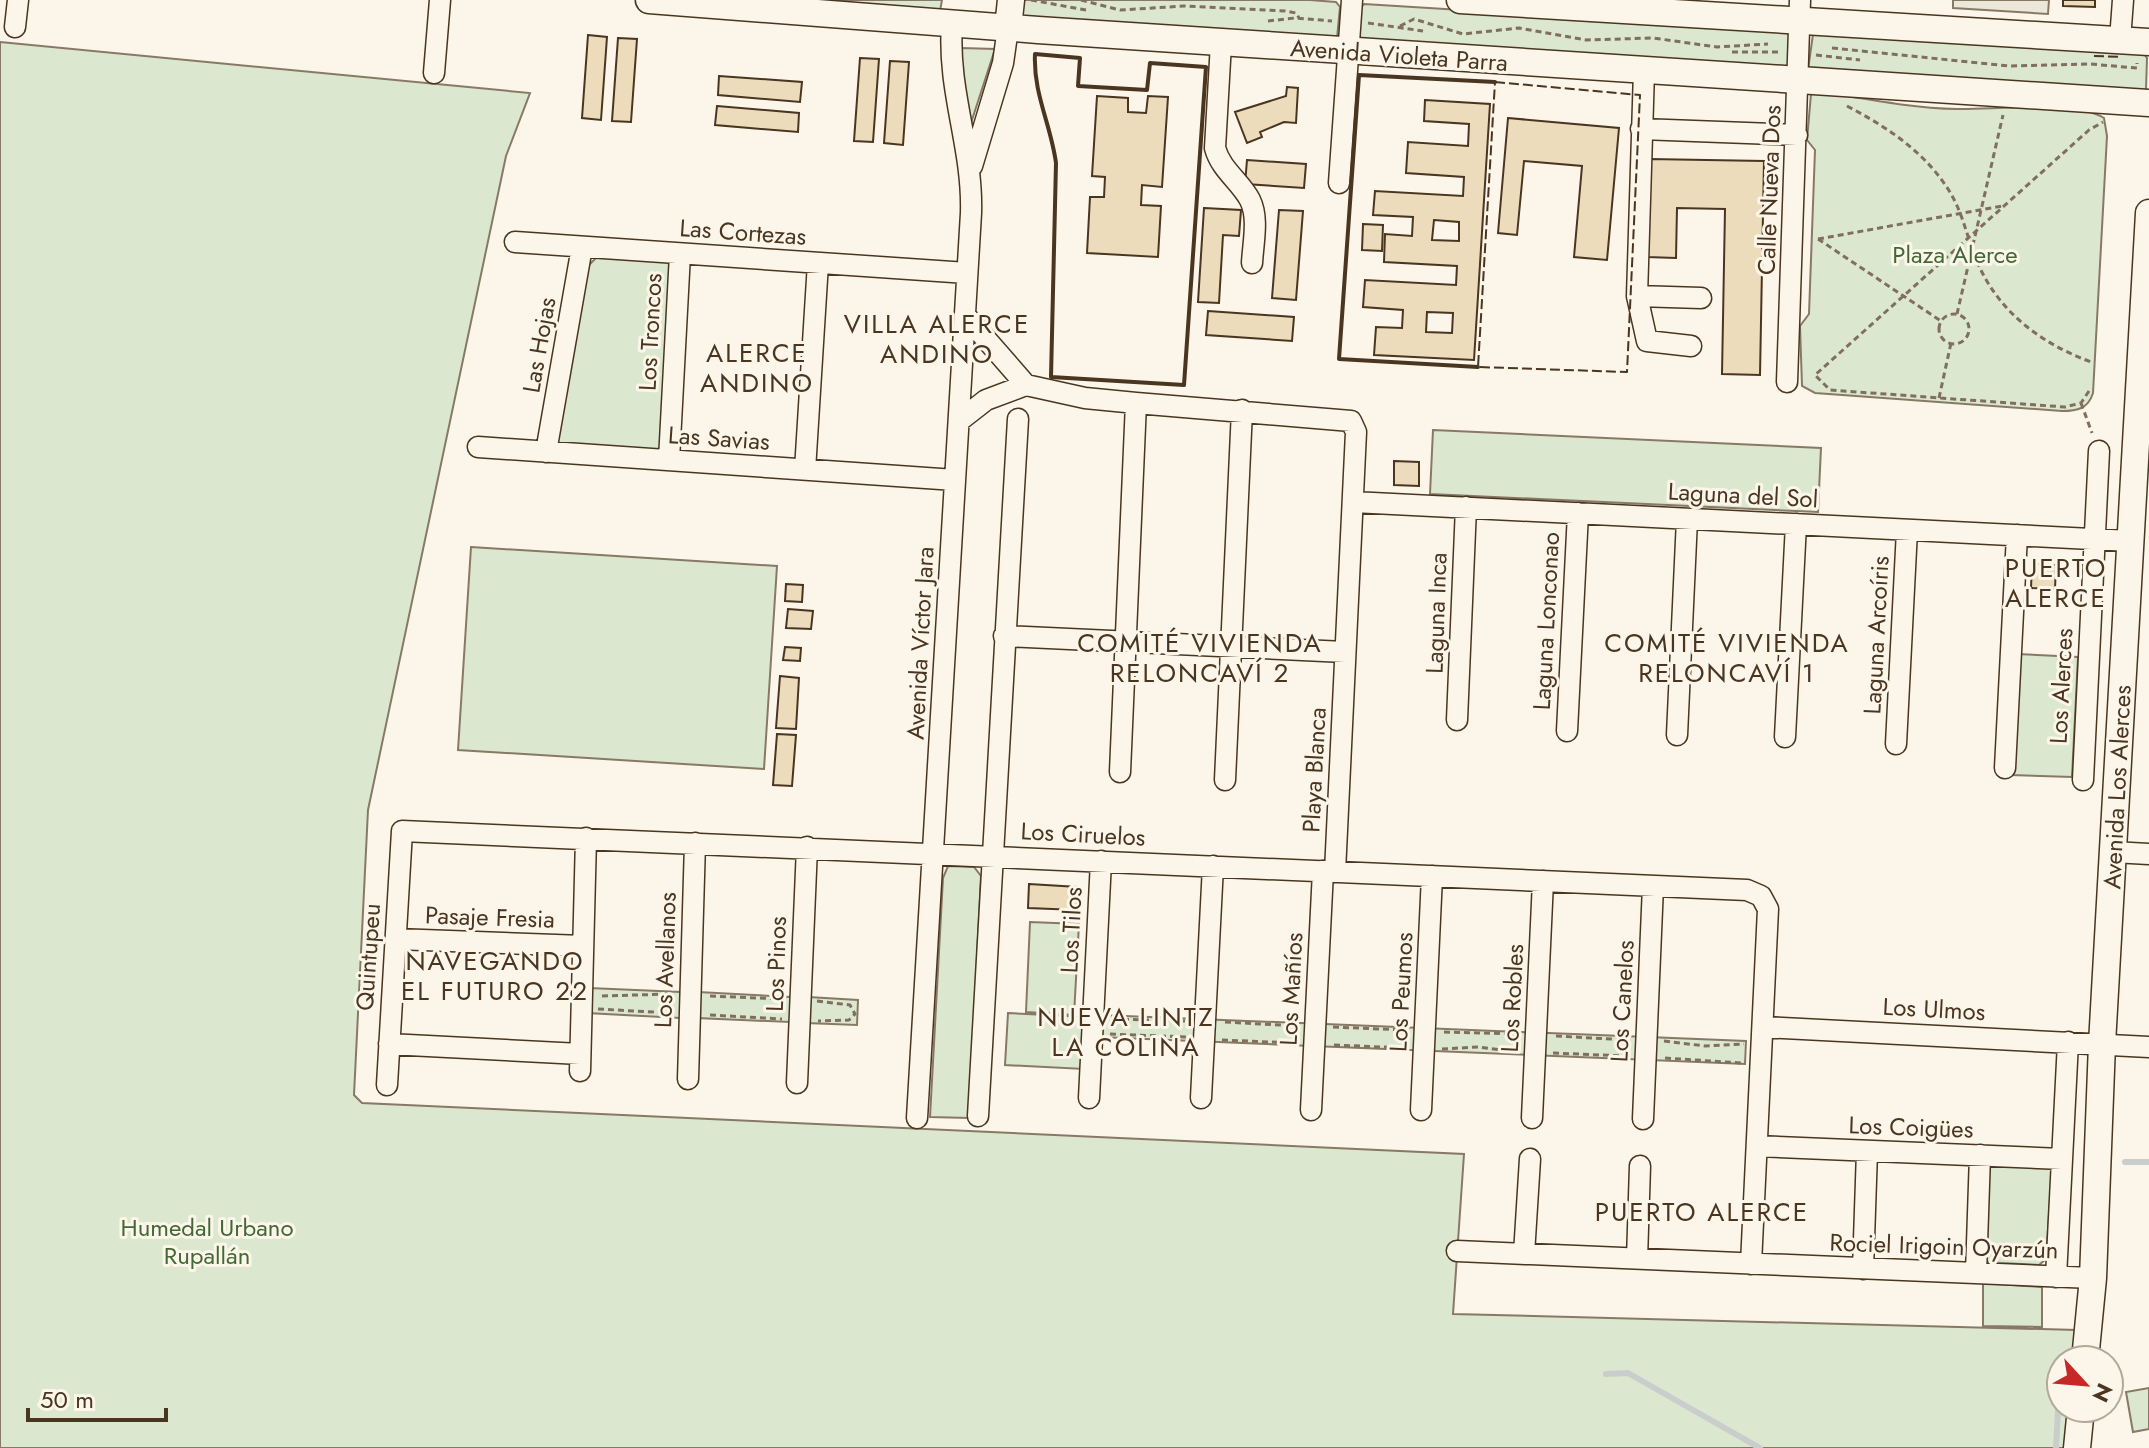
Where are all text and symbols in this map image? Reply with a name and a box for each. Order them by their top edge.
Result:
street label: Avenida Violeta Parra [1289,30,1509,80]
street label: Calle Nueva Dos [1749,104,1789,276]
street label: Las Cortezas [678,210,808,254]
park label: Plaza Alerce [1892,237,2018,272]
street label: Los Troncos [629,272,671,392]
street label: Las Hojas [513,294,565,396]
district label: VILLA ALERCE ANDINO [844,305,1030,373]
district label: ALERCE ANDINO [700,334,814,402]
street label: Las Savias [667,417,771,459]
street label: Laguna del Sol [1667,474,1819,516]
street label: Laguna Lonconao [1524,531,1568,711]
street label: Avenida Víctor Jara [897,546,943,740]
district label: PUERTO ALERCE [2005,549,2107,617]
street label: Laguna Inca [1416,552,1456,674]
street label: Laguna Arcoíris [1854,555,1898,715]
district label: COMITÉ VIVIENDA RELONCAVÍ 2 [1077,624,1323,692]
district label: COMITÉ VIVIENDA RELONCAVÍ 1 [1604,624,1850,692]
street label: Los Alerces [2040,627,2082,745]
street label: Avenida Los Alerces [2094,684,2140,890]
street label: Playa Blanca [1293,706,1335,834]
street label: Los Ciruelos [1020,813,1146,855]
street label: Los Tilos [1051,886,1091,974]
street label: Los Avellanos [645,891,685,1029]
street label: Pasaje Fresia [424,897,556,937]
street label: Quintupeu [347,902,389,1012]
street label: Los Pinos [757,916,795,1012]
street label: Los Mañíos [1271,931,1311,1047]
street label: Los Peumos [1380,931,1422,1053]
street label: Los Canelos [1601,939,1643,1063]
district label: NAVEGANDO EL FUTURO 22 [401,942,589,1010]
street label: Los Robles [1492,943,1532,1053]
street label: Los Ulmos [1882,989,1986,1029]
district label: NUEVA LINTZ LA COLINA [1037,998,1215,1066]
street label: Los Coigües [1848,1107,1974,1147]
district label: PUERTO ALERCE [1595,1193,1809,1231]
park label: Humedal Urbano Rupallán [121,1210,293,1273]
street label: Rociel Irigoin Oyarzún [1829,1225,2059,1267]
north arrow [2045,1344,2125,1424]
scale bar [28,1372,166,1422]
text: N [2085,1378,2121,1408]
text: 50 m [40,1382,94,1417]

